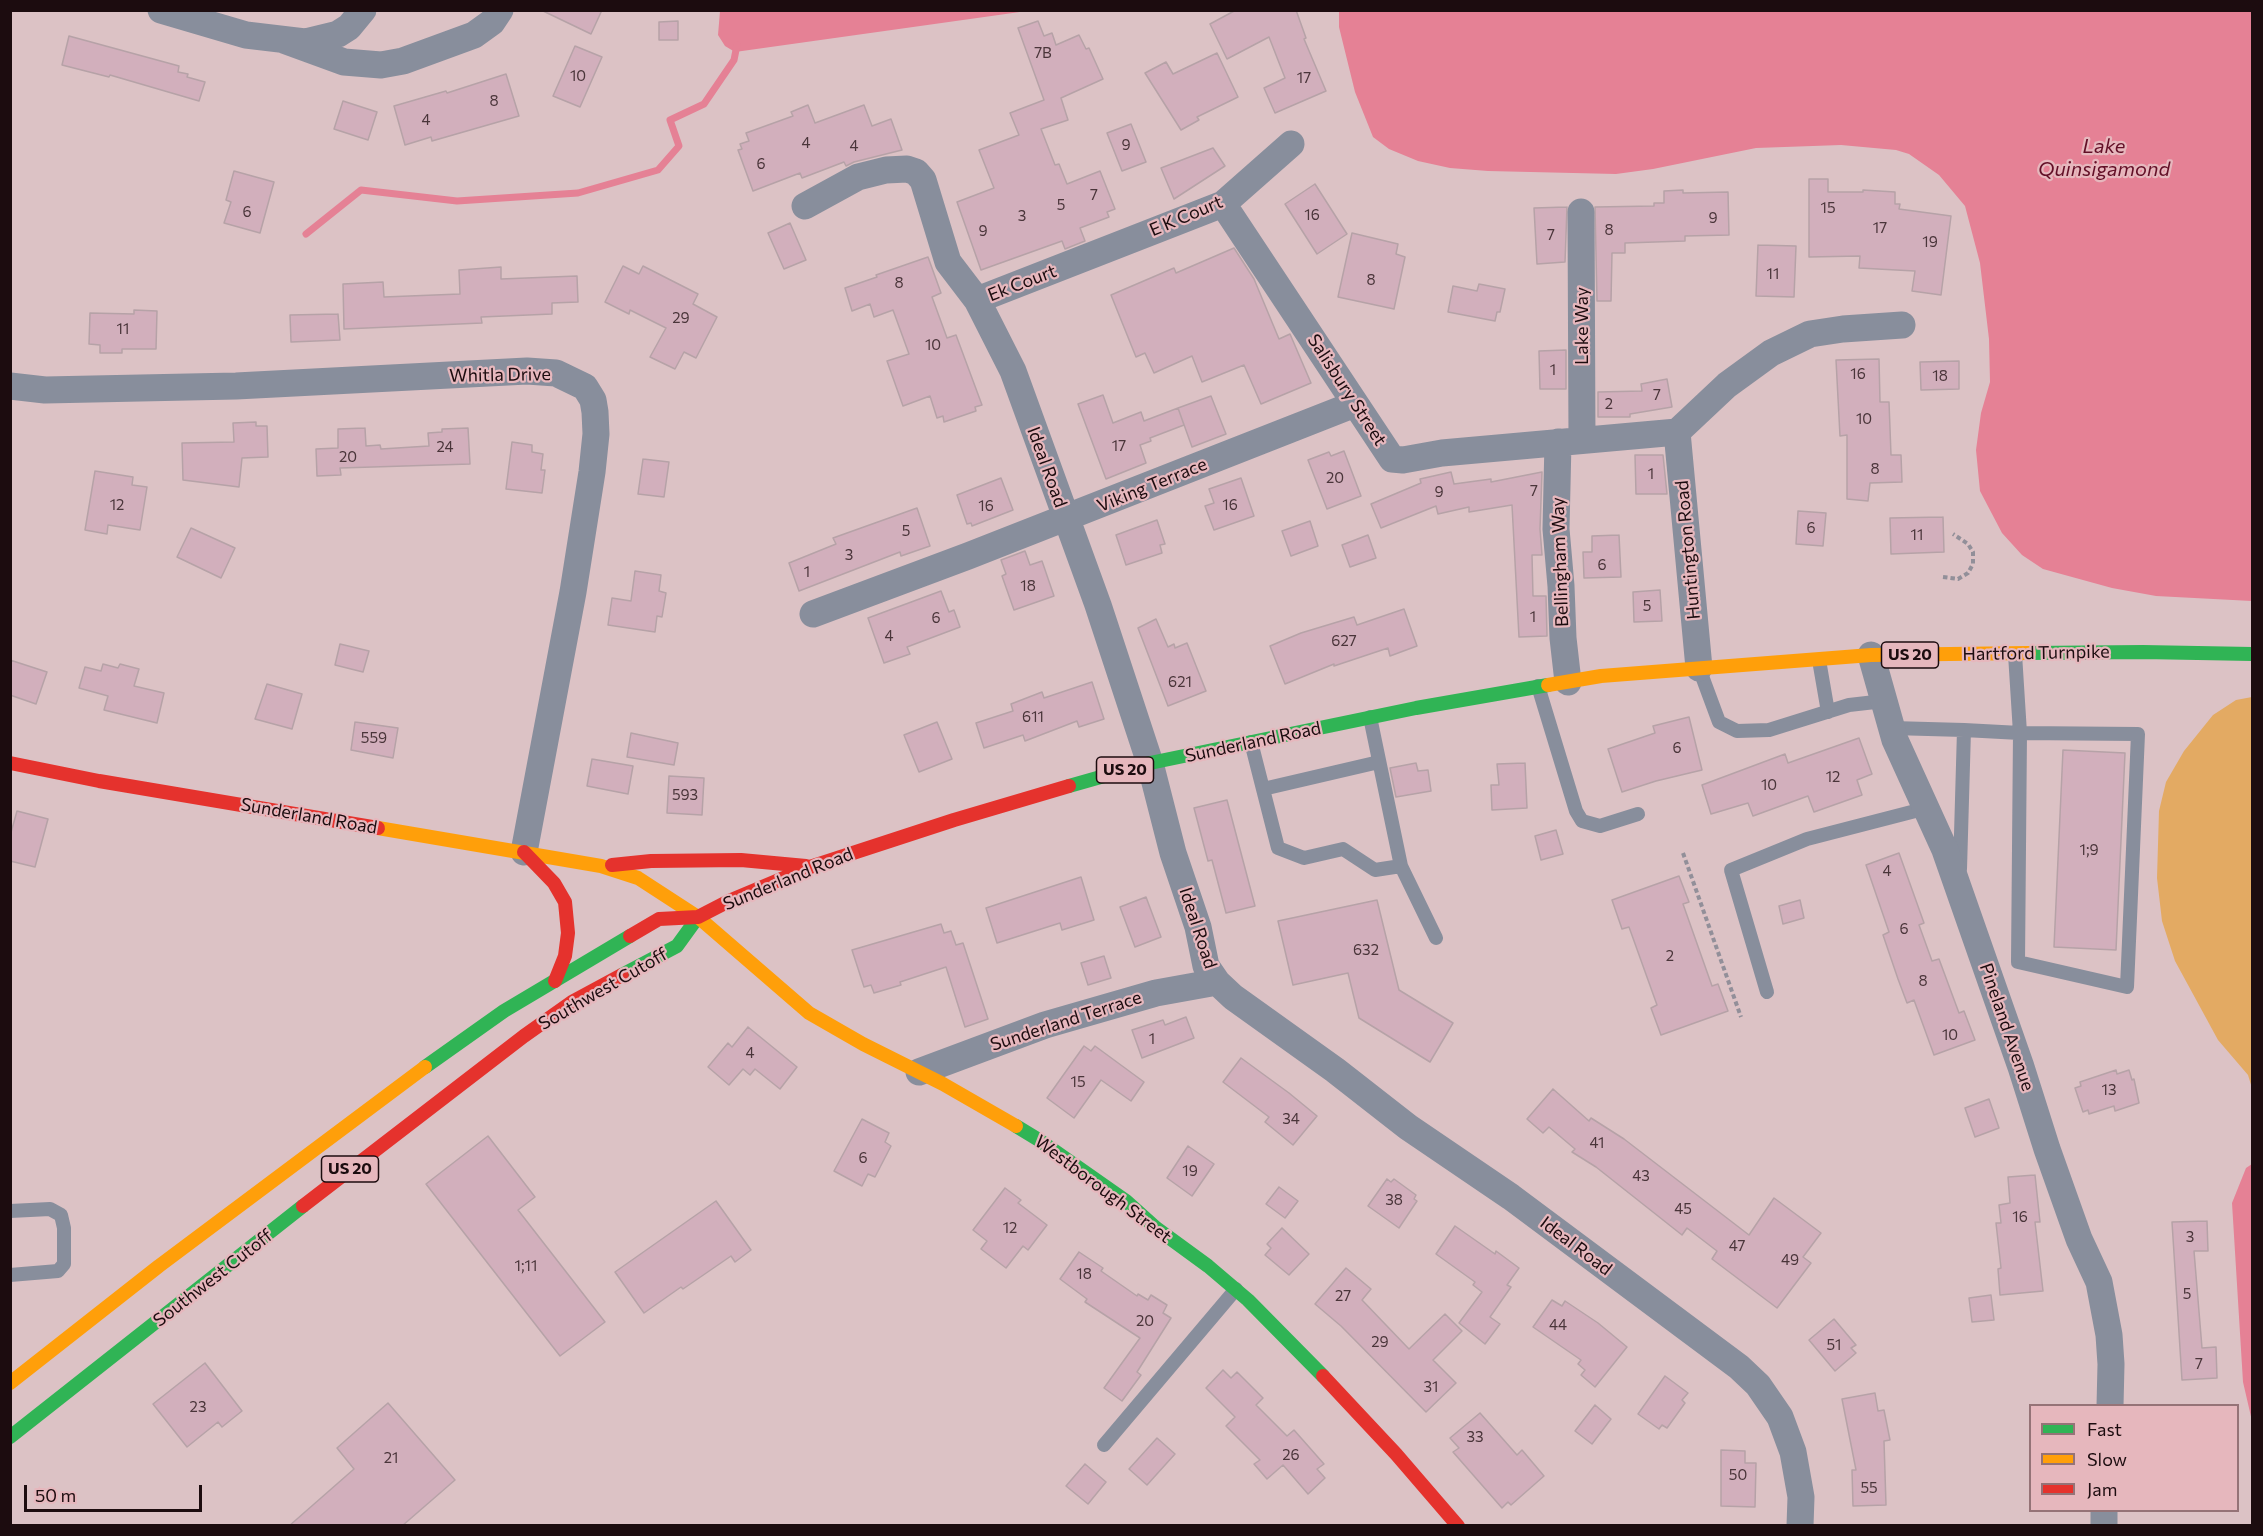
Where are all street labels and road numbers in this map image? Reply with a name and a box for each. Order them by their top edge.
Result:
street label: E K Court [1146,191,1226,241]
street label: Ek Court [985,260,1059,306]
street label: Lake Way [1571,287,1593,365]
street label: Salisbury Street [1303,330,1391,450]
street label: Whitla Drive [449,363,551,387]
street label: Ideal Road [1022,424,1072,510]
street label: Viking Terrace [1094,453,1210,517]
street label: Huntington Road [1671,479,1705,621]
street label: Bellingham Way [1547,497,1573,627]
street label: Hartford Turnpike [1962,641,2110,665]
road number: US 20 [1882,642,1938,668]
street label: Sunderland Road [1183,717,1323,767]
road number: US 20 [1096,757,1154,783]
street label: Sunderland Road [239,793,379,839]
street label: Sunderland Road [720,843,856,915]
street label: Ideal Road [1175,885,1221,971]
street label: Southwest Cutoff [535,943,671,1035]
street label: Pineland Avenue [1975,960,2039,1094]
street label: Sunderland Terrace [988,986,1144,1056]
street label: Westborough Street [1030,1131,1176,1247]
road number: US 20 [322,1156,378,1182]
street label: Ideal Road [1536,1212,1616,1280]
street label: Southwest Cutoff [149,1225,277,1331]

